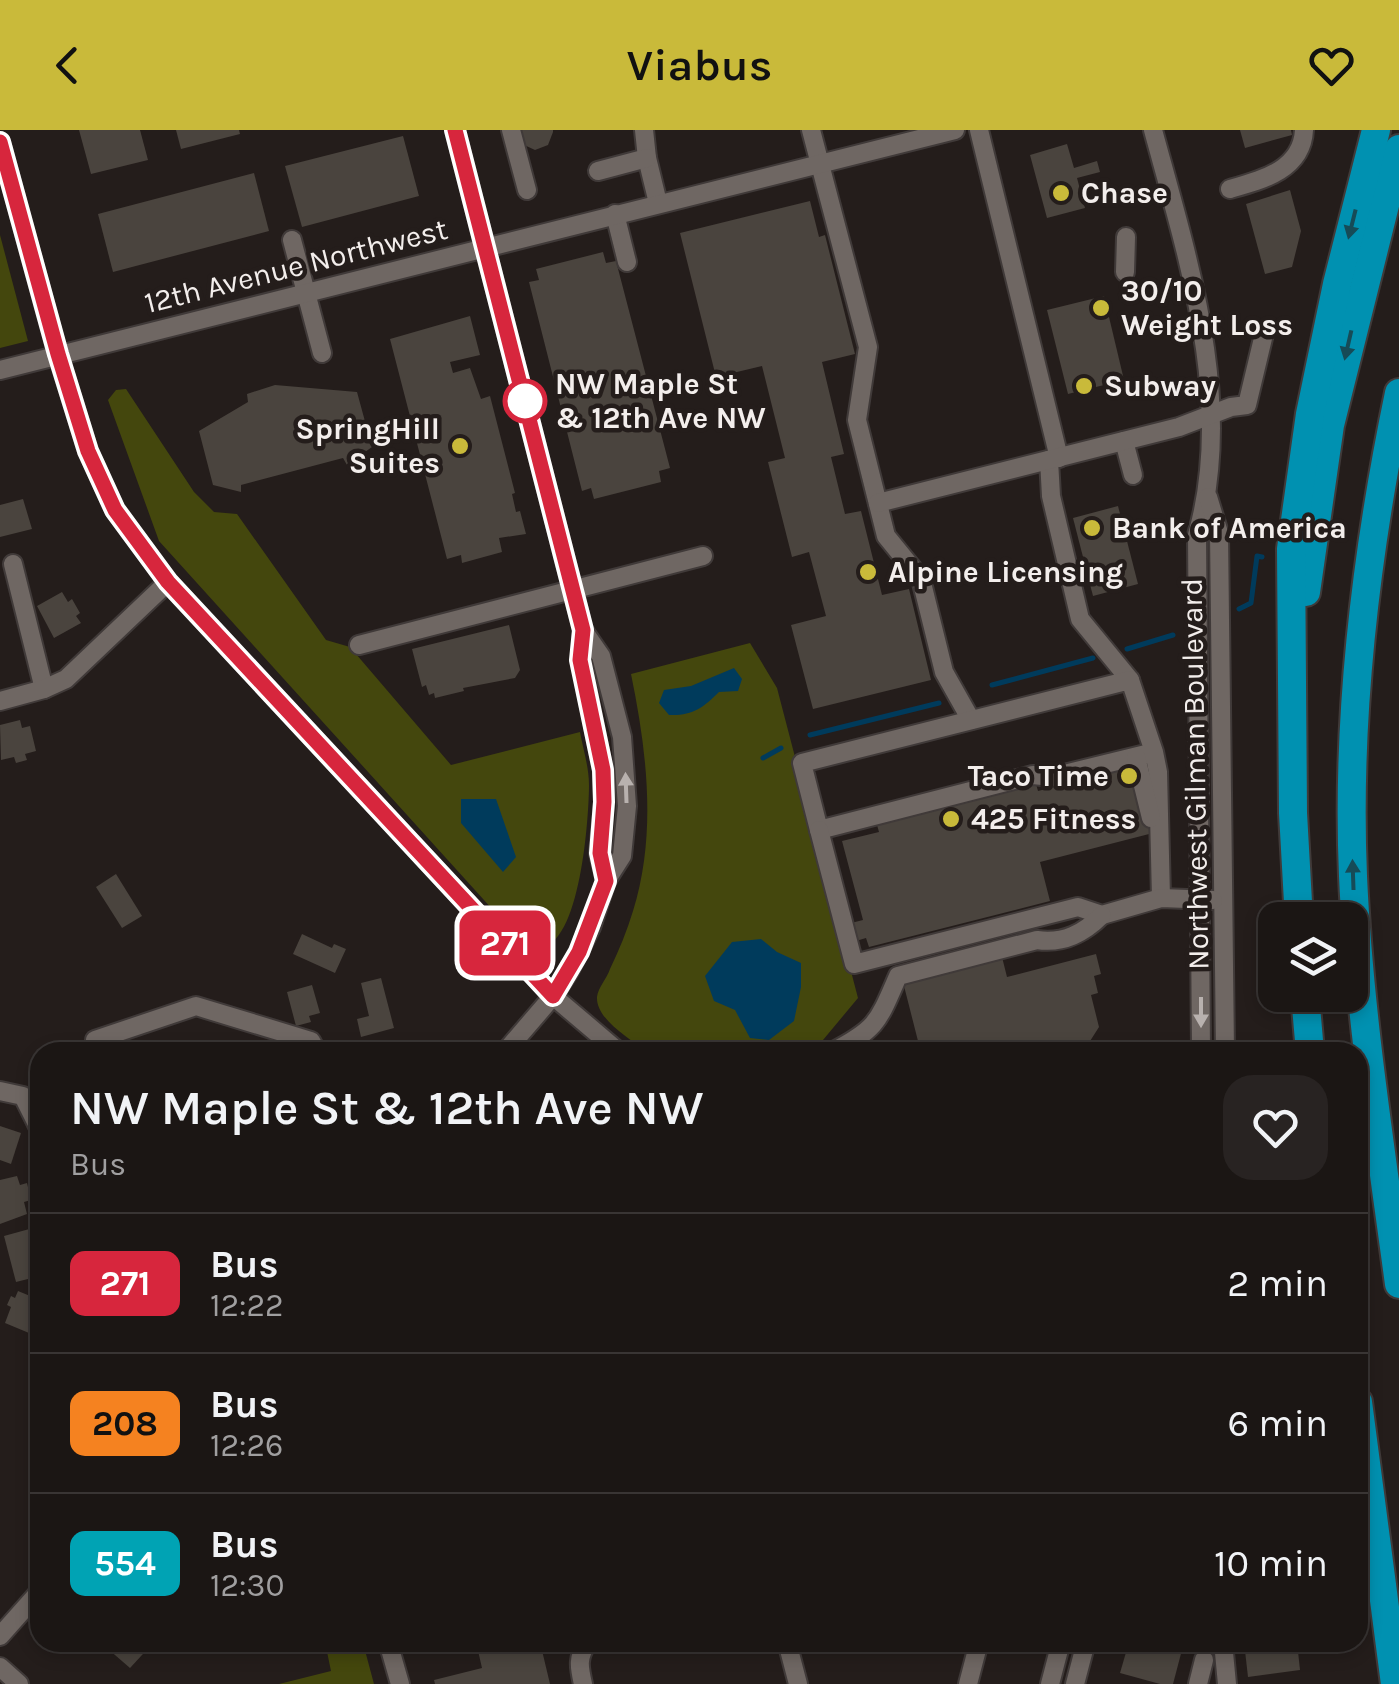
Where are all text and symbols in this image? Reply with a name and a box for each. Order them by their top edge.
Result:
icon: back [40,38,95,93]
icon: heart [1304,38,1359,93]
text: Viabus [627,39,772,91]
place label: Chase [1081,175,1168,211]
marker: Chase [1050,182,1072,204]
one-way arrow [1344,209,1359,240]
street label: 12th Avenue Northwest [141,211,451,321]
place label: 30/10 Weight Loss [1121,273,1293,343]
marker: 30/10 Weight Loss [1090,297,1112,319]
one-way arrow [1340,330,1355,361]
place label: NW Maple St & 12th Ave NW [555,366,766,436]
place label: Subway [1104,368,1216,404]
marker: Subway [1073,375,1095,397]
marker: NW Maple St & 12th Ave NW [504,380,546,422]
place label: SpringHill Suites [296,411,440,481]
marker: SpringHill Suites [449,435,471,457]
place label: Bank of America [1112,510,1347,546]
marker: Bank of America [1081,517,1103,539]
place label: Alpine Licensing [888,554,1123,590]
marker: Alpine Licensing [857,561,879,583]
street label: Northwest Gilman Boulevard [1174,578,1216,970]
place label: Taco Time [968,758,1109,794]
marker: Taco Time [1118,765,1140,787]
one-way arrow [618,772,634,804]
place label: 425 Fitness [971,801,1136,837]
marker: 425 Fitness [940,808,962,830]
one-way arrow [1345,858,1361,890]
map controls [1258,902,1368,1012]
button: layers [1258,902,1368,1012]
line badge: 271 [448,910,562,976]
text: 271 [479,923,531,964]
one-way arrow [1193,997,1209,1029]
button: heart [1223,1075,1328,1180]
text: NW Maple St & 12th Ave NW [70,1080,703,1136]
text: Bus [70,1146,126,1183]
text: Bus [210,1242,279,1287]
text: 2 min [1227,1261,1328,1306]
text: 271 [99,1263,151,1304]
text: 12:22 [210,1287,284,1324]
text: Bus [210,1382,279,1427]
text: 6 min [1227,1401,1328,1446]
text: 208 [92,1403,158,1444]
text: 12:26 [210,1427,283,1464]
text: Bus [210,1522,279,1567]
text: 10 min [1214,1541,1328,1586]
text: 554 [94,1543,156,1584]
text: 12:30 [210,1567,284,1604]

